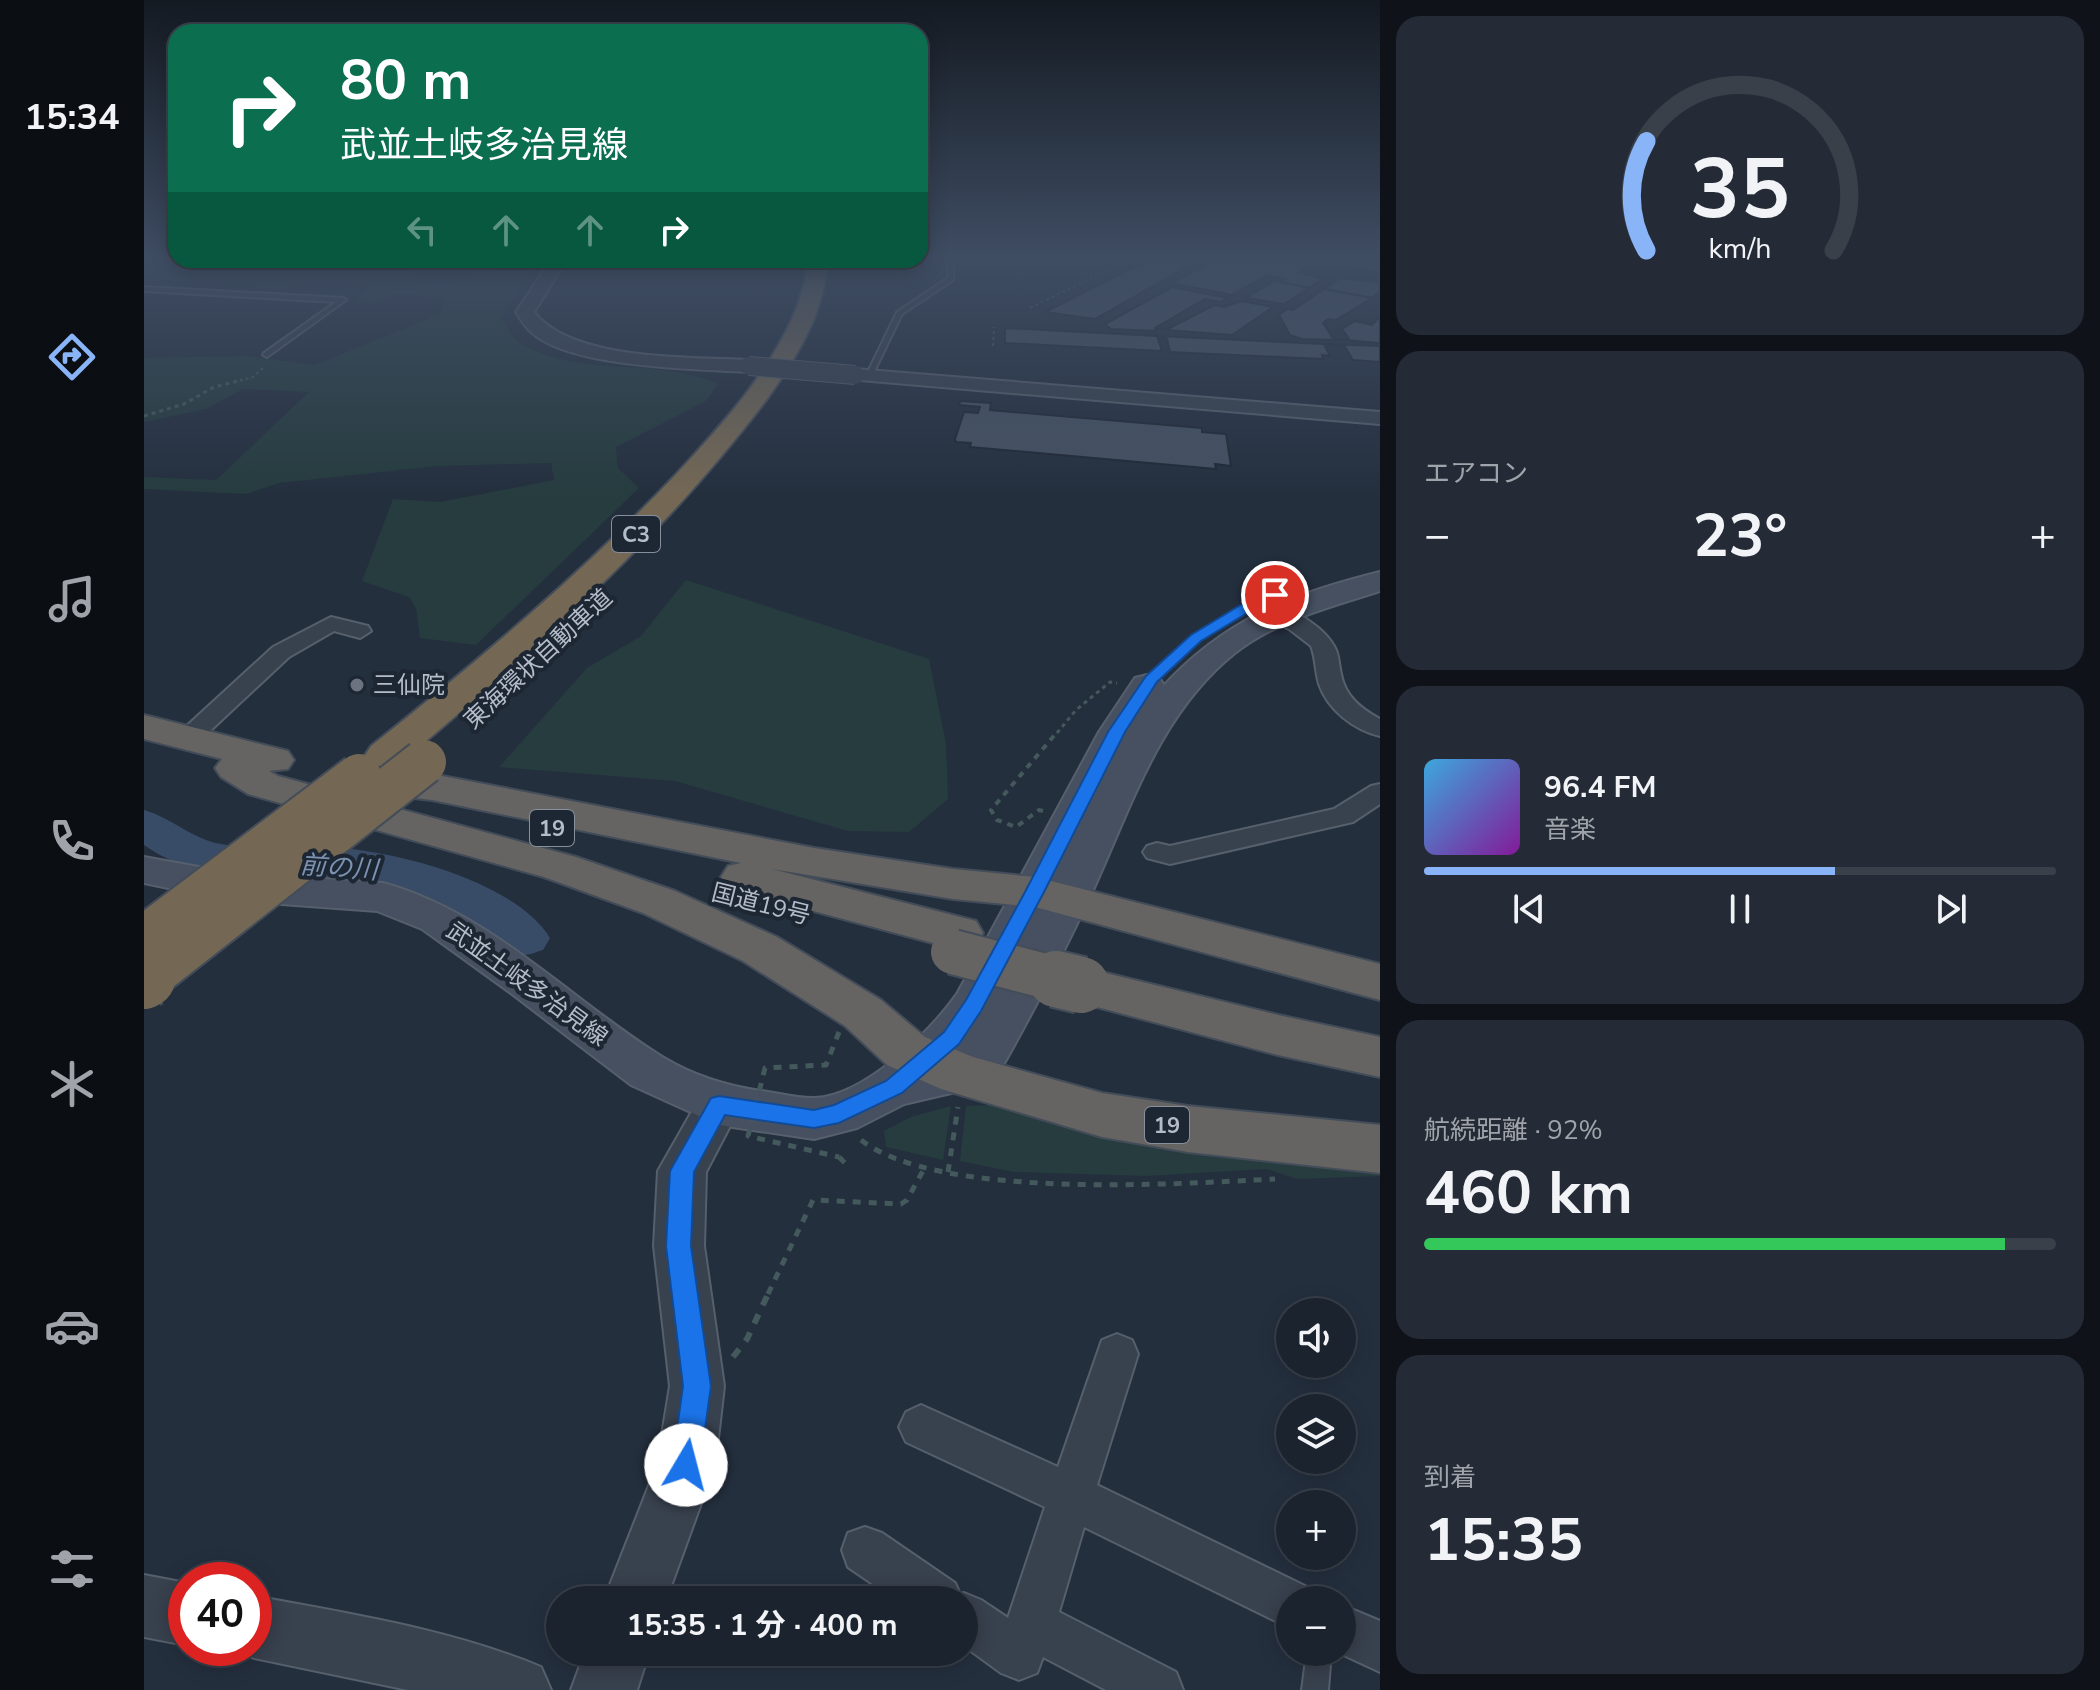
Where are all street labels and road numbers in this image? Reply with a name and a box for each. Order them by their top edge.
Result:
road number: C3 [612,516,660,552]
street label: 東海環状自動車道 [457,582,619,736]
road number: 19 [530,810,574,846]
street label: 国道19号 [708,876,814,932]
street label: 武並土岐多治見線 [440,915,614,1053]
road number: 19 [1145,1107,1189,1143]

